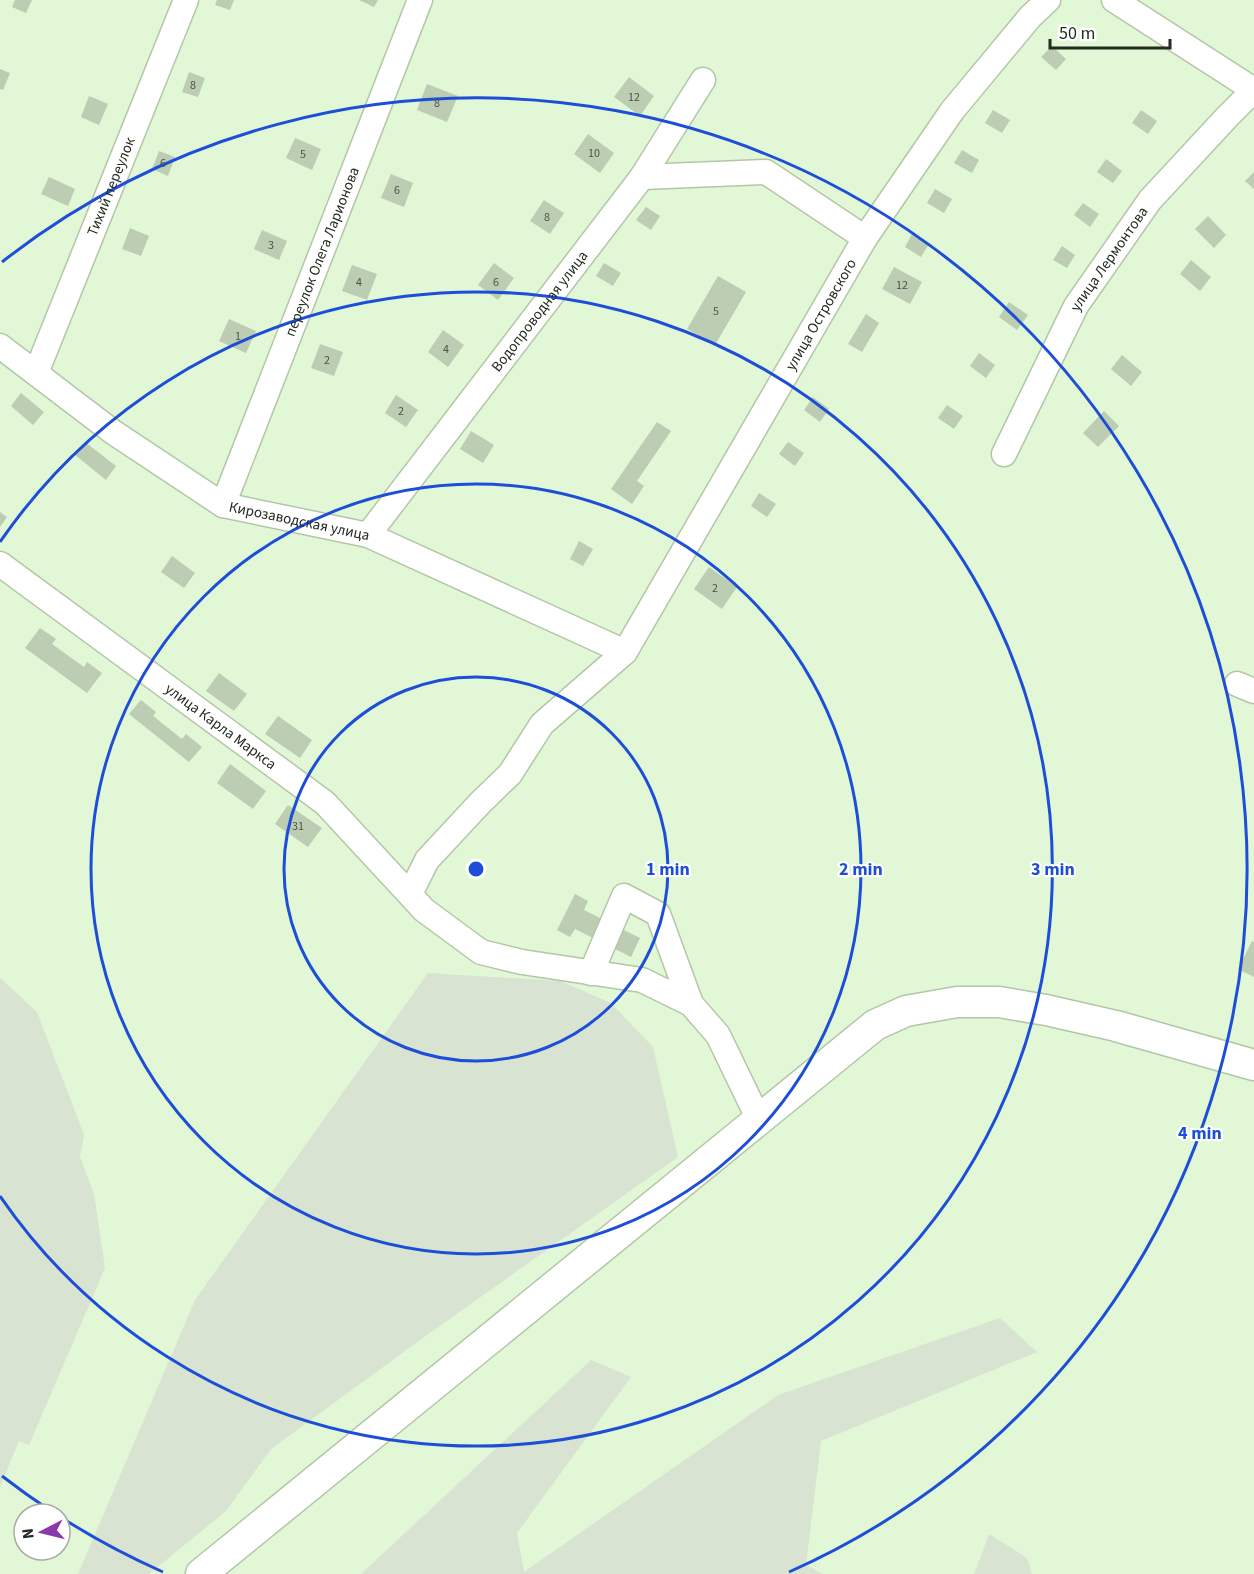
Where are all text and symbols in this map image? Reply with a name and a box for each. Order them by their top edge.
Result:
scale bar [1050,12,1170,50]
text: 50 m [1059,21,1095,46]
house number: 8 [190,77,196,94]
house number: 12 [628,89,640,106]
house number: 8 [434,95,440,112]
street label: Тихий переулок [82,134,141,239]
house number: 10 [588,145,600,162]
house number: 5 [300,146,306,163]
house number: 6 [160,155,166,172]
street label: переулок Олега Ларионова [280,164,365,340]
house number: 6 [394,182,400,199]
street label: улица Лермонтова [1065,202,1153,315]
house number: 8 [544,209,550,226]
house number: 3 [268,237,274,254]
street label: Водопроводная улица [487,246,593,376]
street label: улица Островского [780,255,862,374]
house number: 4 [356,274,362,291]
house number: 6 [493,274,499,291]
house number: 12 [896,277,908,294]
house number: 5 [713,303,719,320]
house number: 1 [235,328,241,345]
house number: 4 [443,341,449,358]
house number: 2 [324,352,330,369]
house number: 2 [398,403,404,420]
street label: Кирозаводская улица [227,496,372,546]
house number: 2 [712,580,718,597]
street label: улица Карла Маркса [160,679,281,775]
house number: 31 [292,818,304,835]
text: 1 min [646,857,690,882]
text: 2 min [839,857,883,882]
text: 3 min [1031,857,1075,882]
centre of rings [466,859,486,879]
text: 4 min [1178,1121,1222,1146]
north arrow [12,1502,72,1562]
text: N [17,1527,40,1540]

